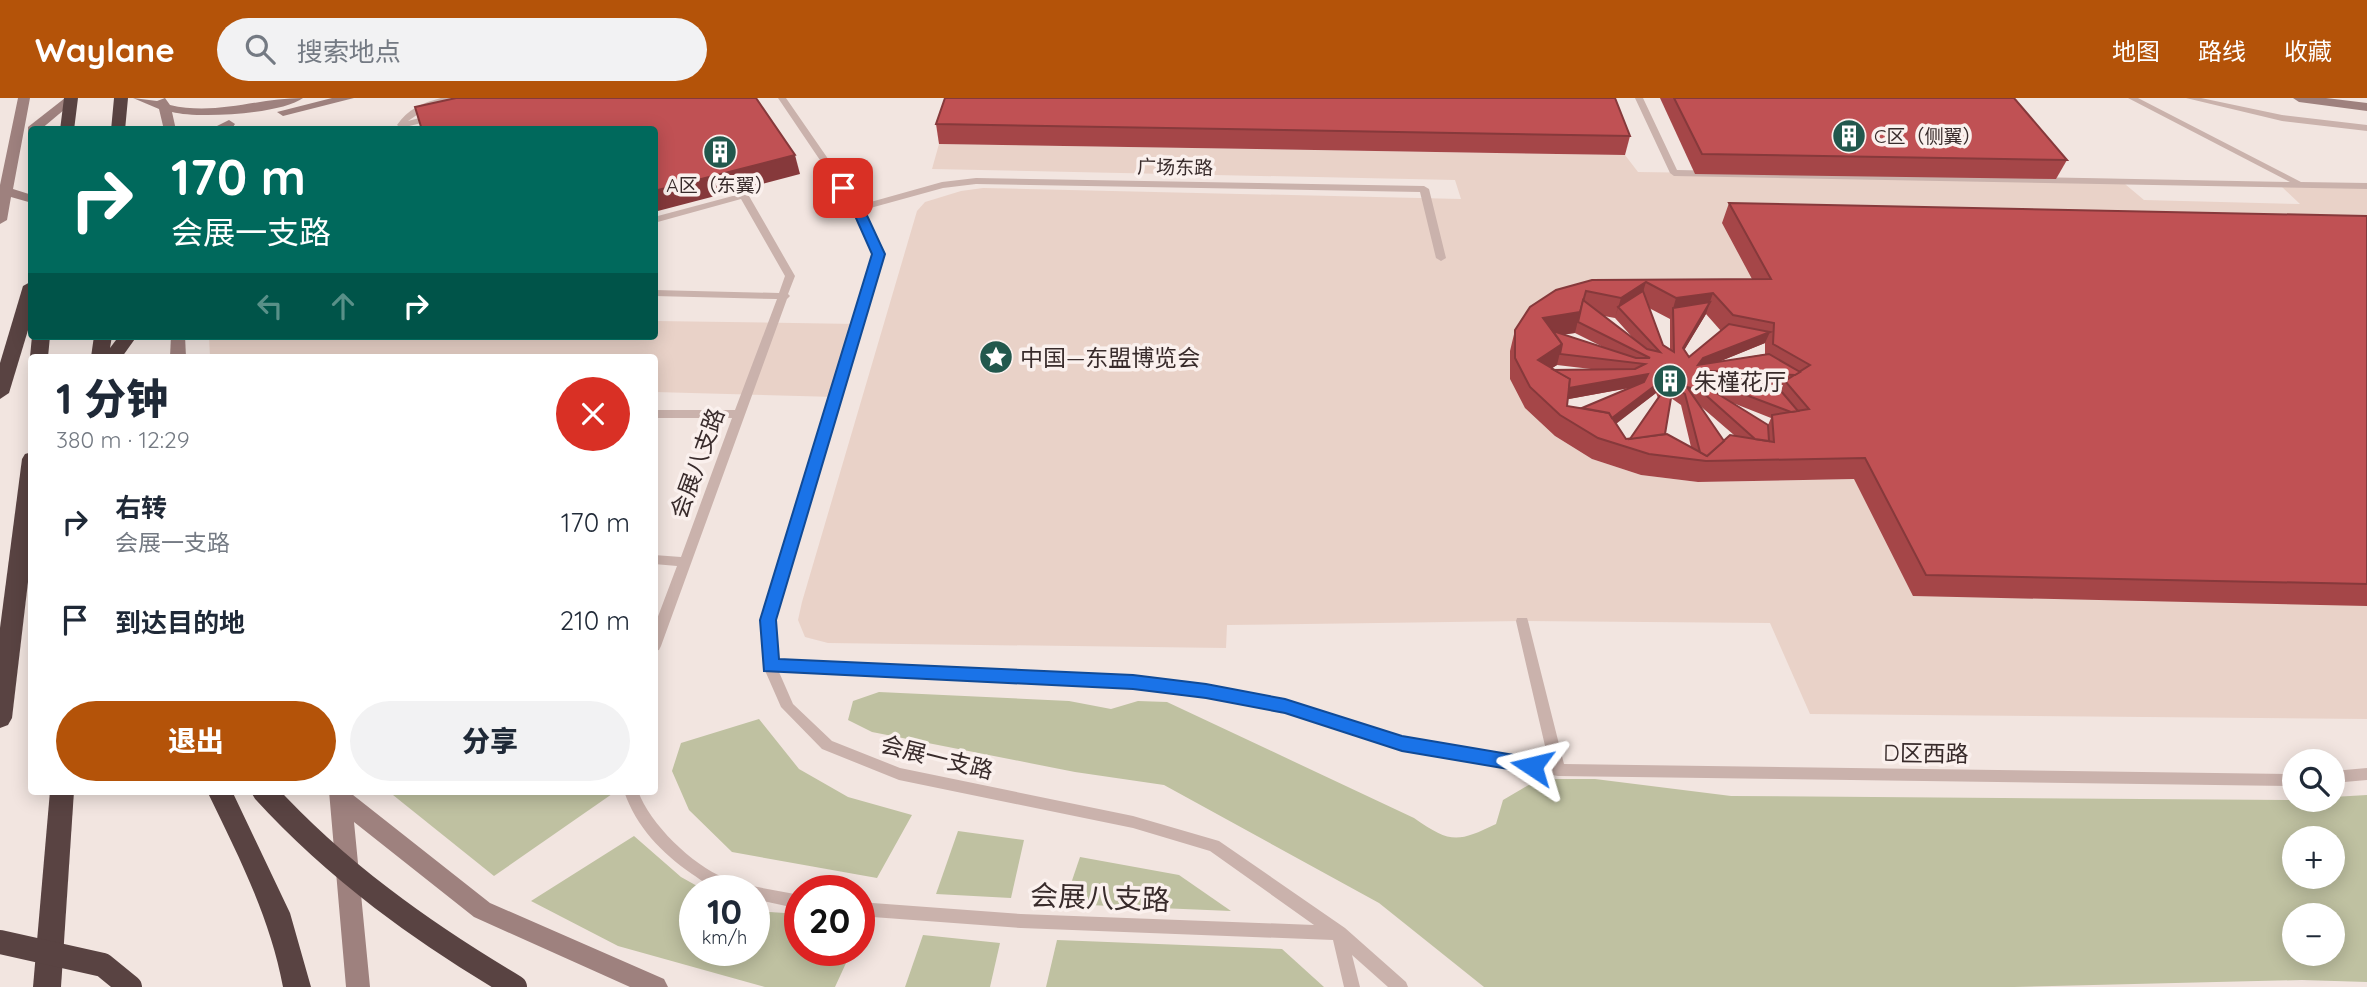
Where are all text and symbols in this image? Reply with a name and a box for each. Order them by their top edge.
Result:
search box [217,18,707,81]
text: Waylane [35,29,175,70]
icon: search [241,30,279,68]
text: 搜索地点 [297,35,401,68]
text: 地图 [2112,36,2160,66]
text: 路线 [2198,36,2246,66]
text: 收藏 [2284,36,2332,66]
building icon: C区（侧翼） [1830,117,1868,155]
place label: C区（侧翼） [1874,124,1981,148]
building icon: A区（东翼） [701,133,739,171]
text: 170 m [171,146,306,207]
icon: right [56,154,147,245]
street label: 广场东路 [1137,154,1213,180]
pin [813,158,873,218]
icon: arrive [824,169,862,207]
place label: A区（东翼） [666,173,774,197]
text: 会展一支路 [171,212,331,252]
icon: left [251,287,289,325]
icon: ahead [324,287,362,325]
icon: right [397,287,435,325]
place icon: 中国—东盟博览会 [977,338,1015,376]
place label: 中国—东盟博览会 [1020,343,1200,372]
building icon: 朱槿花厅 [1651,362,1689,400]
place label: 朱槿花厅 [1694,367,1786,396]
text: 1 分钟 [56,372,168,425]
button: close [556,377,630,451]
street label: 会展八支路 [664,404,730,522]
text: 380 m · 12:29 [56,425,190,454]
text: 右转 [115,491,167,524]
icon: right [56,503,94,541]
text: 170 m [561,506,630,539]
text: 会展一支路 [115,528,230,557]
icon: arrive [56,601,94,639]
text: 210 m [560,604,630,637]
text: 到达目的地 [115,606,245,639]
button: 退出 [56,701,336,781]
button: 分享 [350,701,630,781]
street label: 会展一支路 [878,729,996,785]
position arrow [1495,729,1569,803]
street label: D区西路 [1883,738,1969,768]
map controls [2282,749,2345,966]
button: search [2282,749,2345,812]
button: + [2282,826,2345,889]
speed limit sign: 20 [784,875,875,966]
street label: 会展八支路 [1029,877,1171,917]
text: 10 [707,889,742,933]
button: − [2282,903,2345,966]
text: km/h [702,926,747,949]

